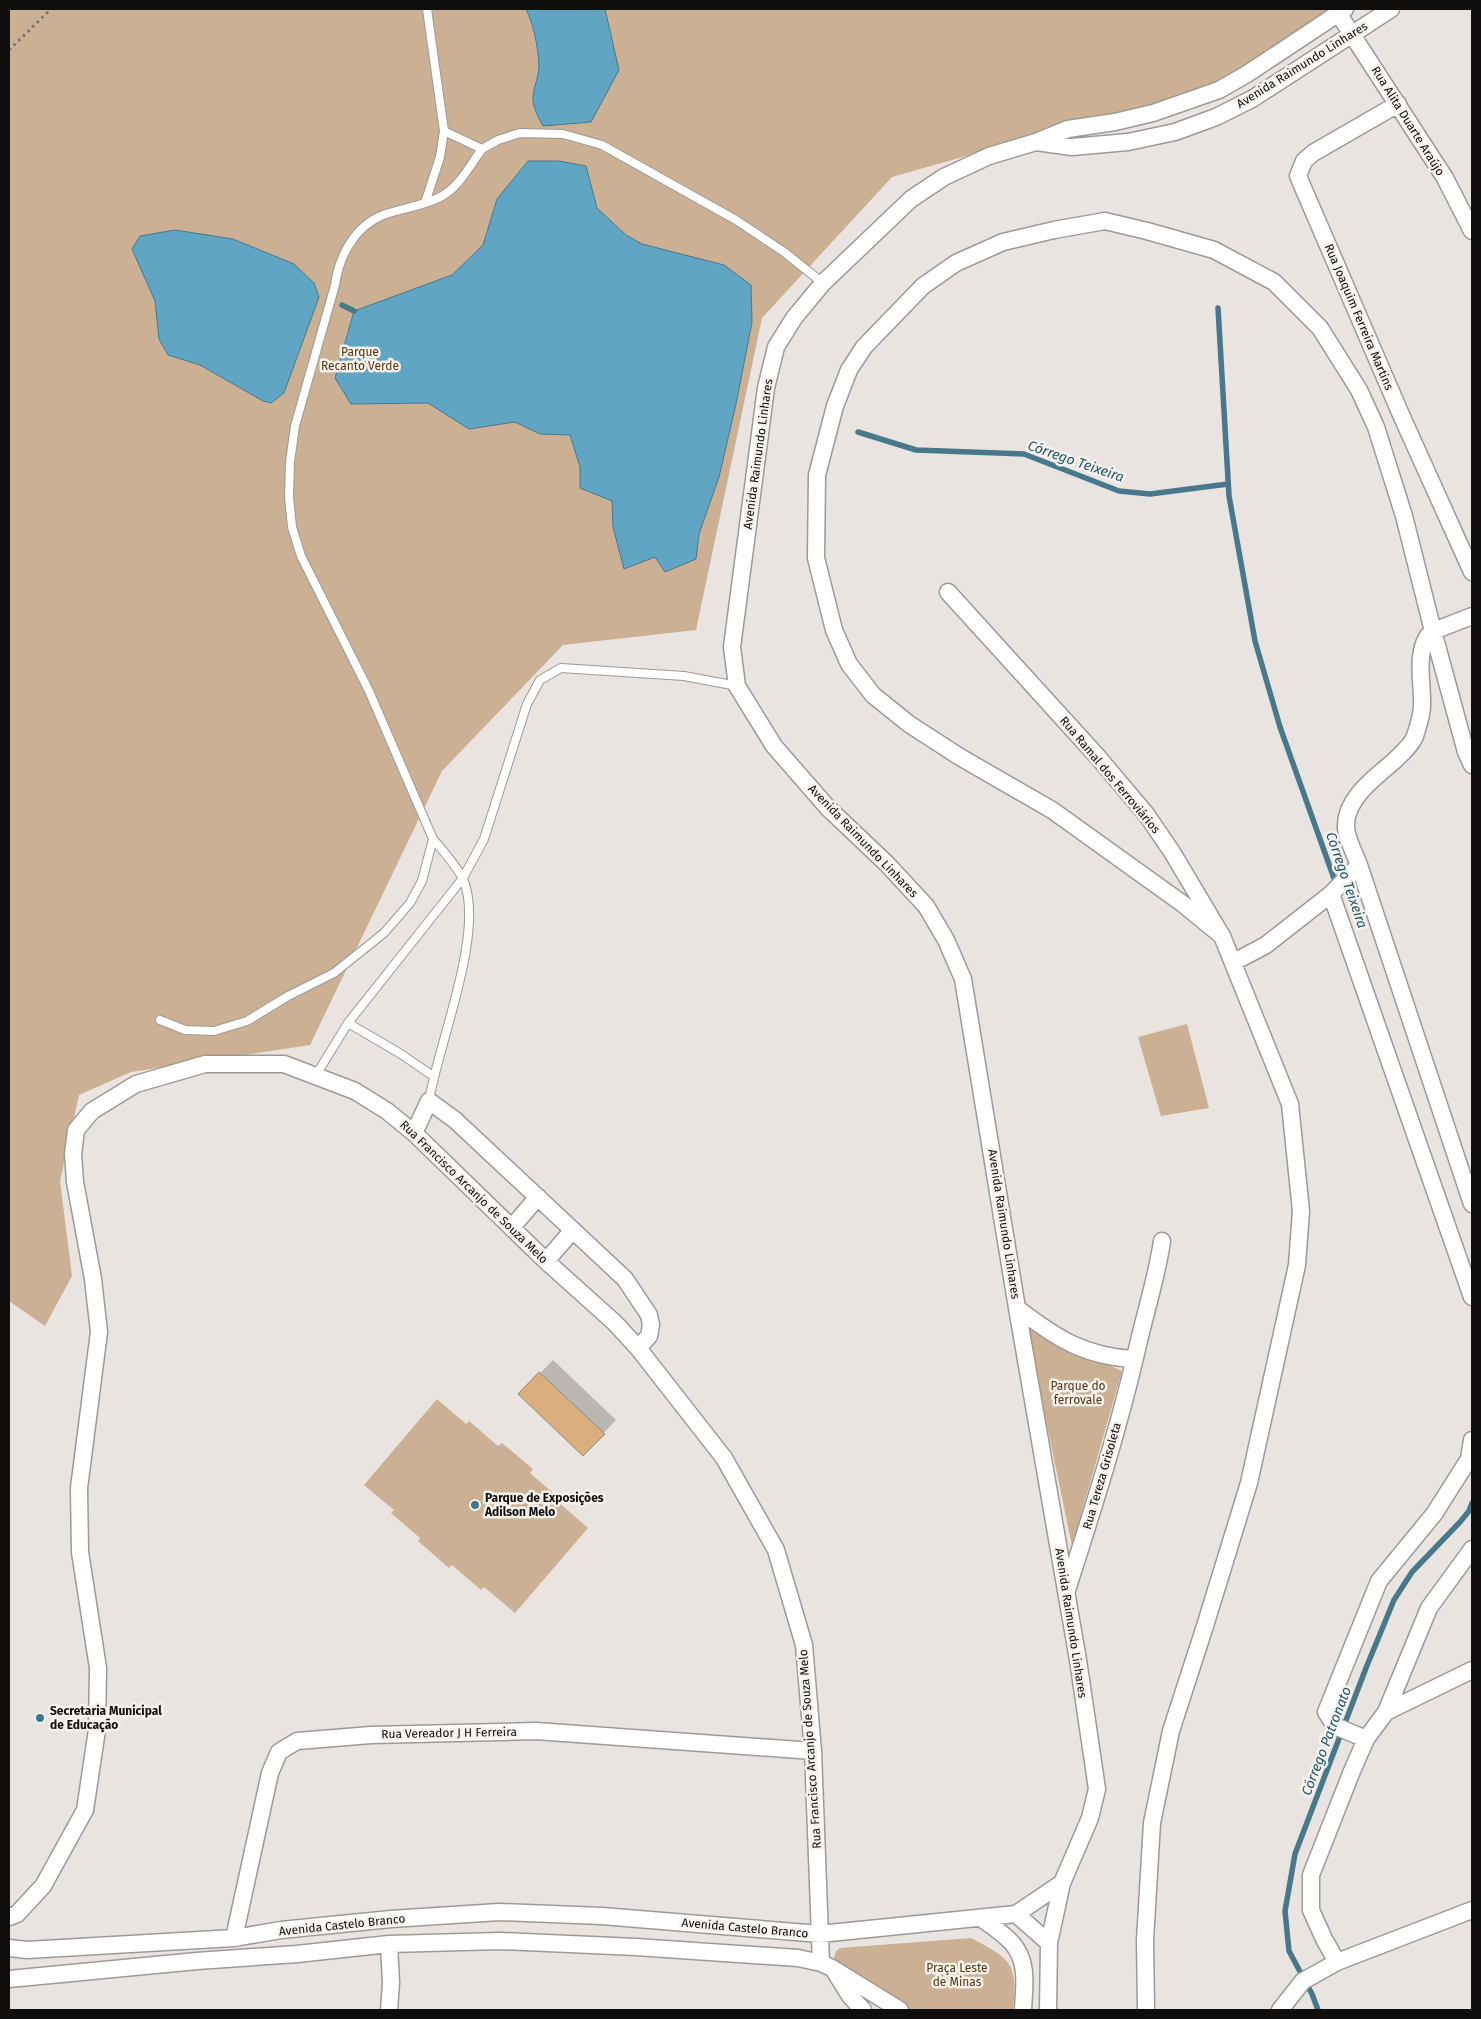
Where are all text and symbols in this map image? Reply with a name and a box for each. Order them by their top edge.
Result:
street label: Avenida Raimundo Linhares [1234,19,1370,111]
street label: Rua Alita Duarte Araújo [1369,64,1447,178]
street label: Rua Joaquim Ferreira Martins [1322,242,1396,393]
park label: Parque Recanto Verde [321,345,399,373]
street label: Avenida Raimundo Linhares [741,378,776,530]
water label: Córrego Teixeira [1025,437,1126,486]
street label: Rua Ramal dos Ferroviários [1057,714,1163,837]
street label: Avenida Raimundo Linhares [805,782,921,901]
water label: Córrego Teixeira [1322,830,1371,931]
street label: Rua Francisco Arcanjo de Souza Melo [397,1117,551,1267]
street label: Avenida Raimundo Linhares [985,1148,1023,1300]
park label: Parque do ferrovale [1050,1379,1106,1407]
street label: Rua Tereza Grisoleta [1080,1421,1124,1531]
place label: Parque de Exposições Adilson Melo [484,1491,604,1519]
marker: Parque de Exposições Adilson Melo [469,1499,481,1511]
street label: Avenida Raimundo Linhares [1052,1547,1090,1699]
street label: Rua Francisco Arcanjo de Souza Melo [796,1649,824,1849]
water label: Córrego Patronato [1298,1684,1355,1798]
place label: Secretaria Municipal de Educação [50,1704,162,1733]
marker: Secretaria Municipal de Educação [34,1712,46,1724]
street label: Rua Vereador J H Ferreira [381,1725,517,1741]
street label: Avenida Castelo Branco [278,1911,406,1939]
street label: Avenida Castelo Branco [681,1915,809,1941]
park label: Praça Leste de Minas [926,1961,988,1989]

